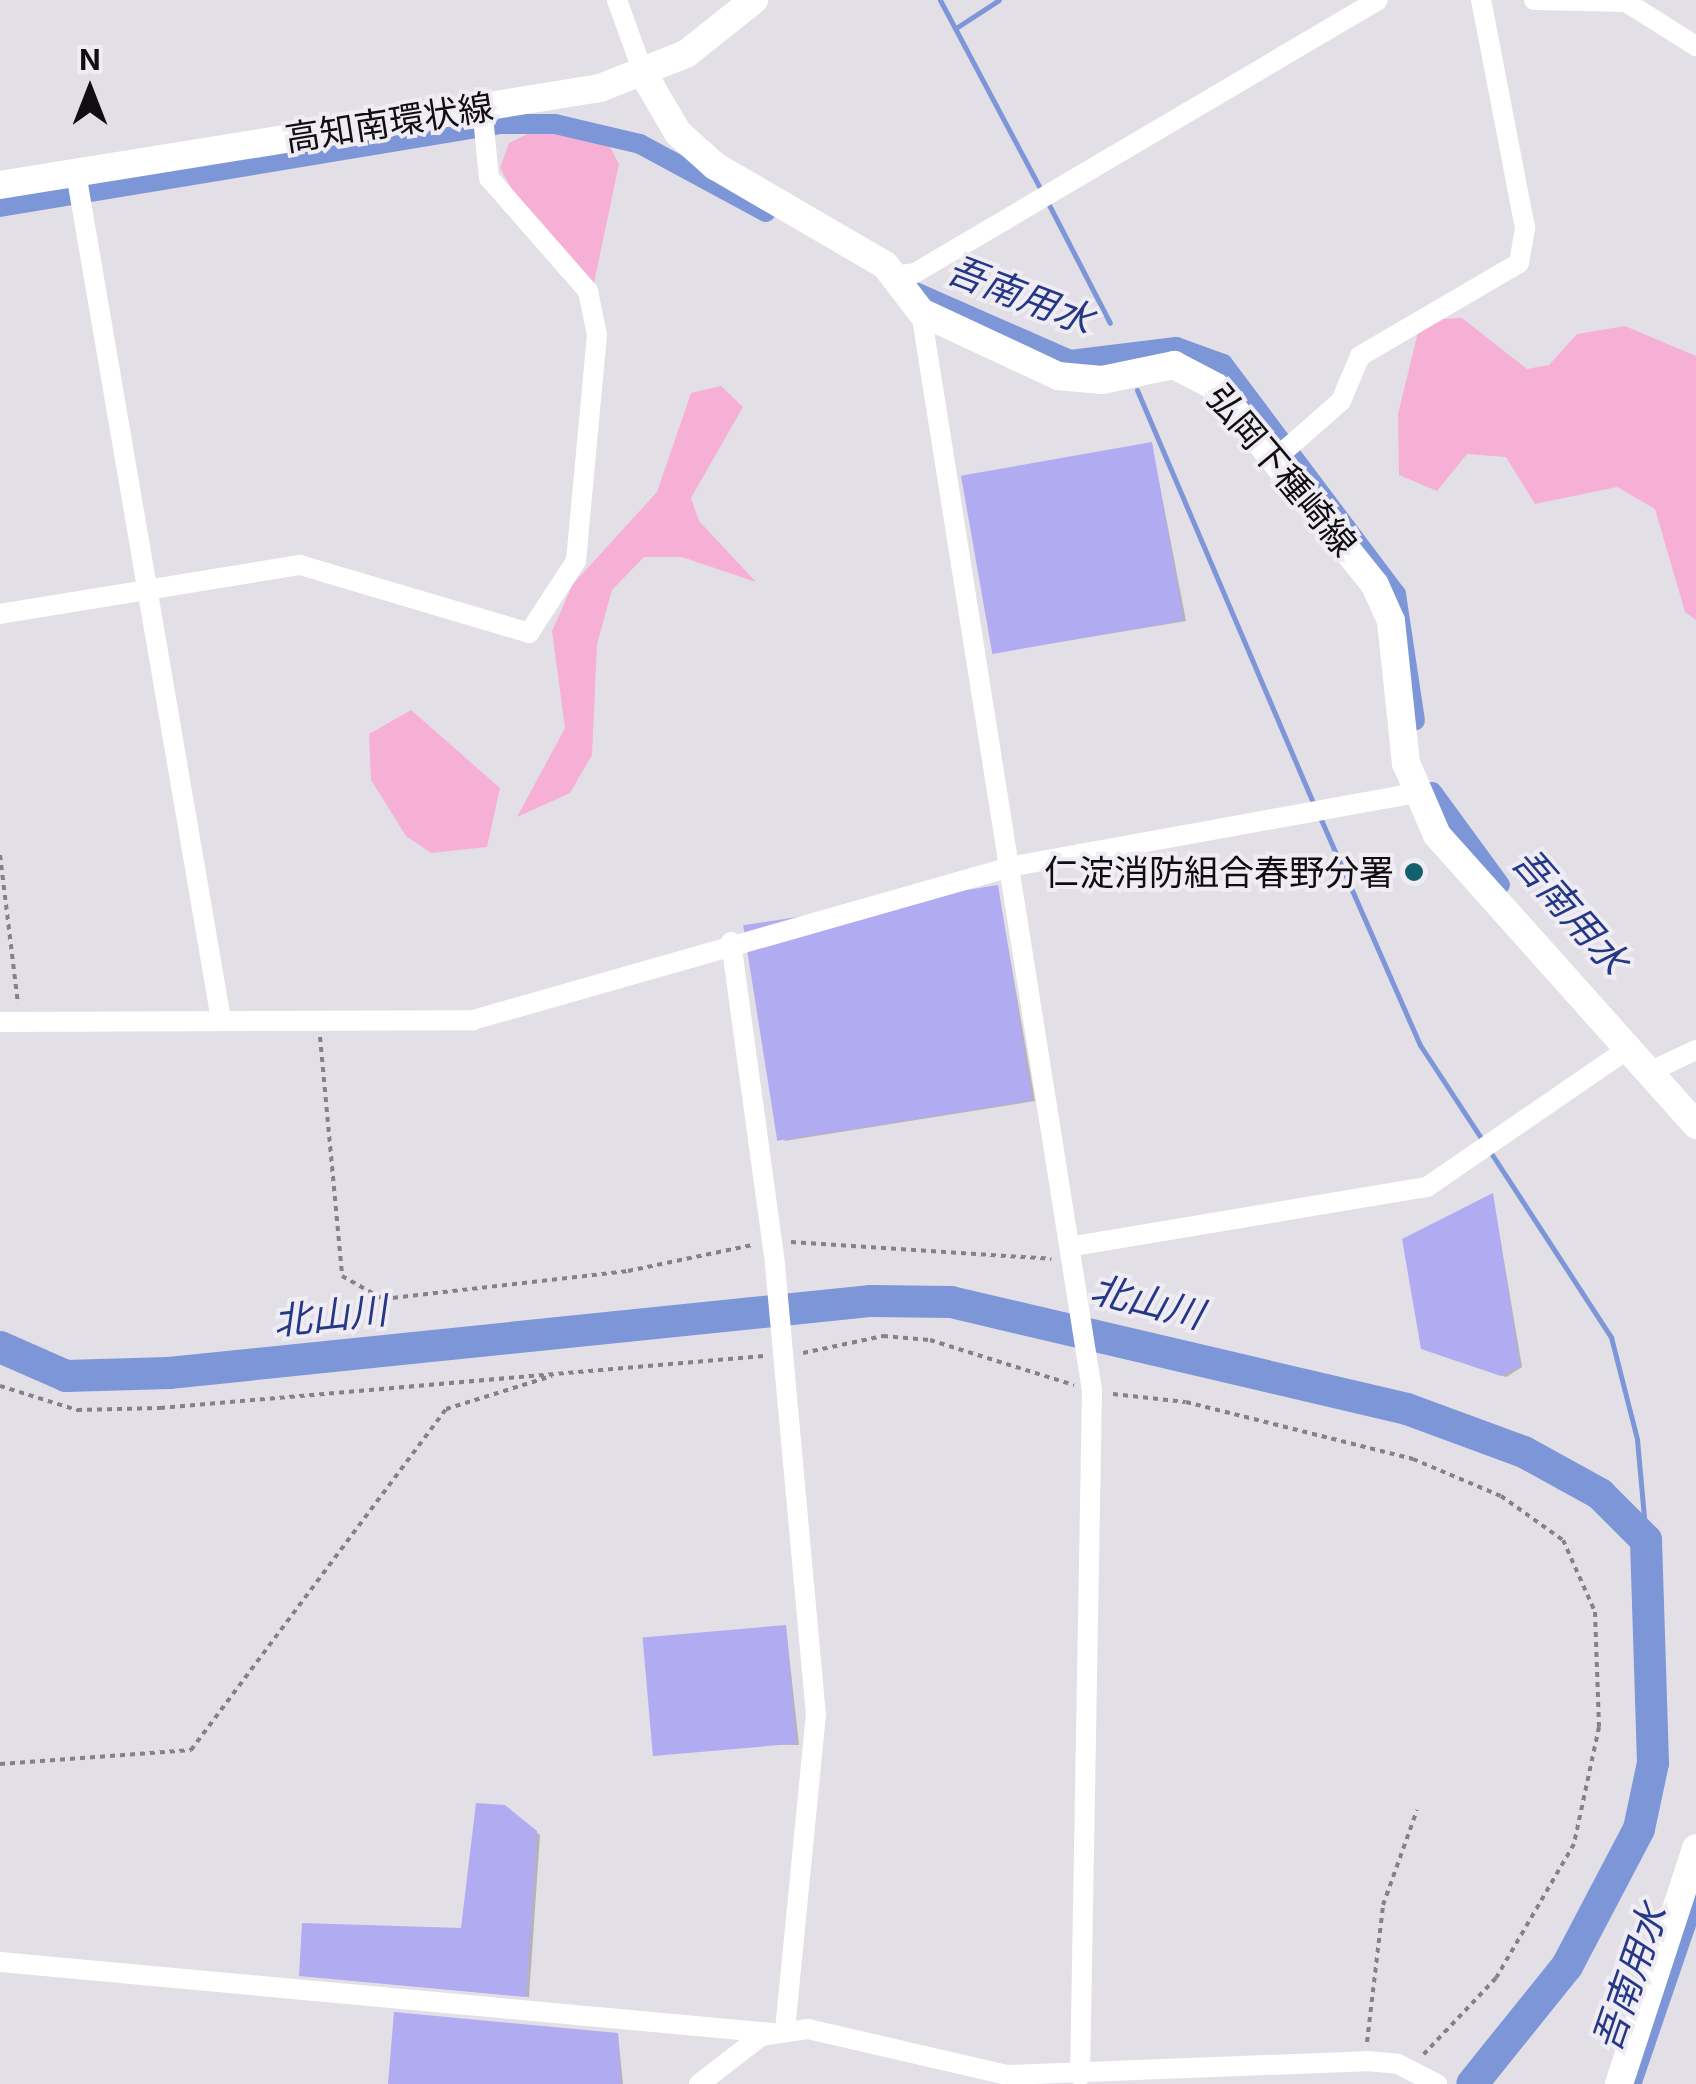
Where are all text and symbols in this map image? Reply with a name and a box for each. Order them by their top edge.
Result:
north arrow [40,40,140,140]
text: N [79,43,101,77]
street label: 高知南環状線 [282,85,496,159]
water label: 吾南用水 [941,246,1099,344]
street label: 弘岡下種崎線 [1198,376,1366,564]
water label: 吾南用水 [1503,839,1637,983]
place label: 仁淀消防組合春野分署 [1044,851,1394,893]
marker: 仁淀消防組合春野分署 [1403,861,1425,883]
water label: 北山川 [1086,1266,1208,1338]
water label: 北山川 [271,1287,389,1345]
water label: 吾南用水 [1584,1899,1676,2057]

